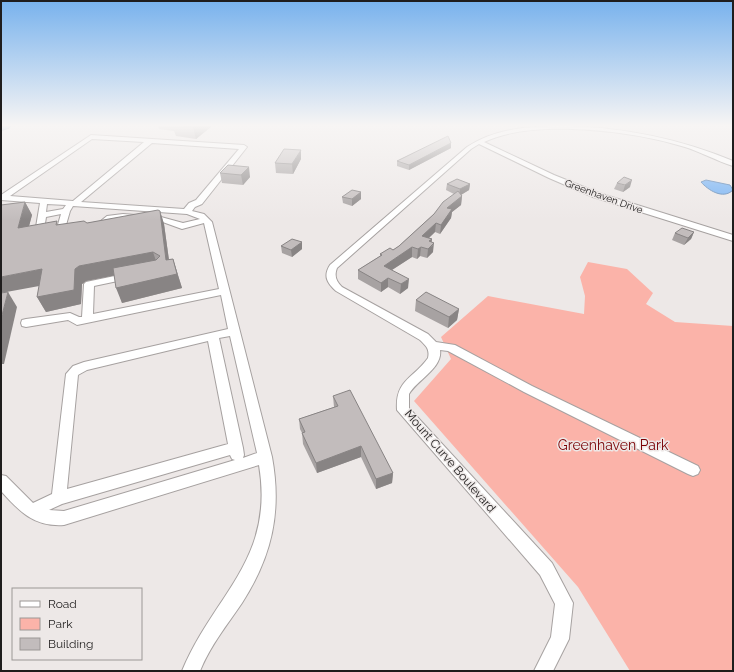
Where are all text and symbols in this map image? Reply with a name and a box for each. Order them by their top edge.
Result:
street label: Greenhaven Drive [563,177,645,216]
street label: Mount Curve Boulevard [402,407,498,515]
park label: Greenhaven Park [558,437,669,453]
legend [12,588,142,660]
text: Road [48,597,77,611]
text: Park [48,617,73,631]
text: Building [48,637,94,651]

